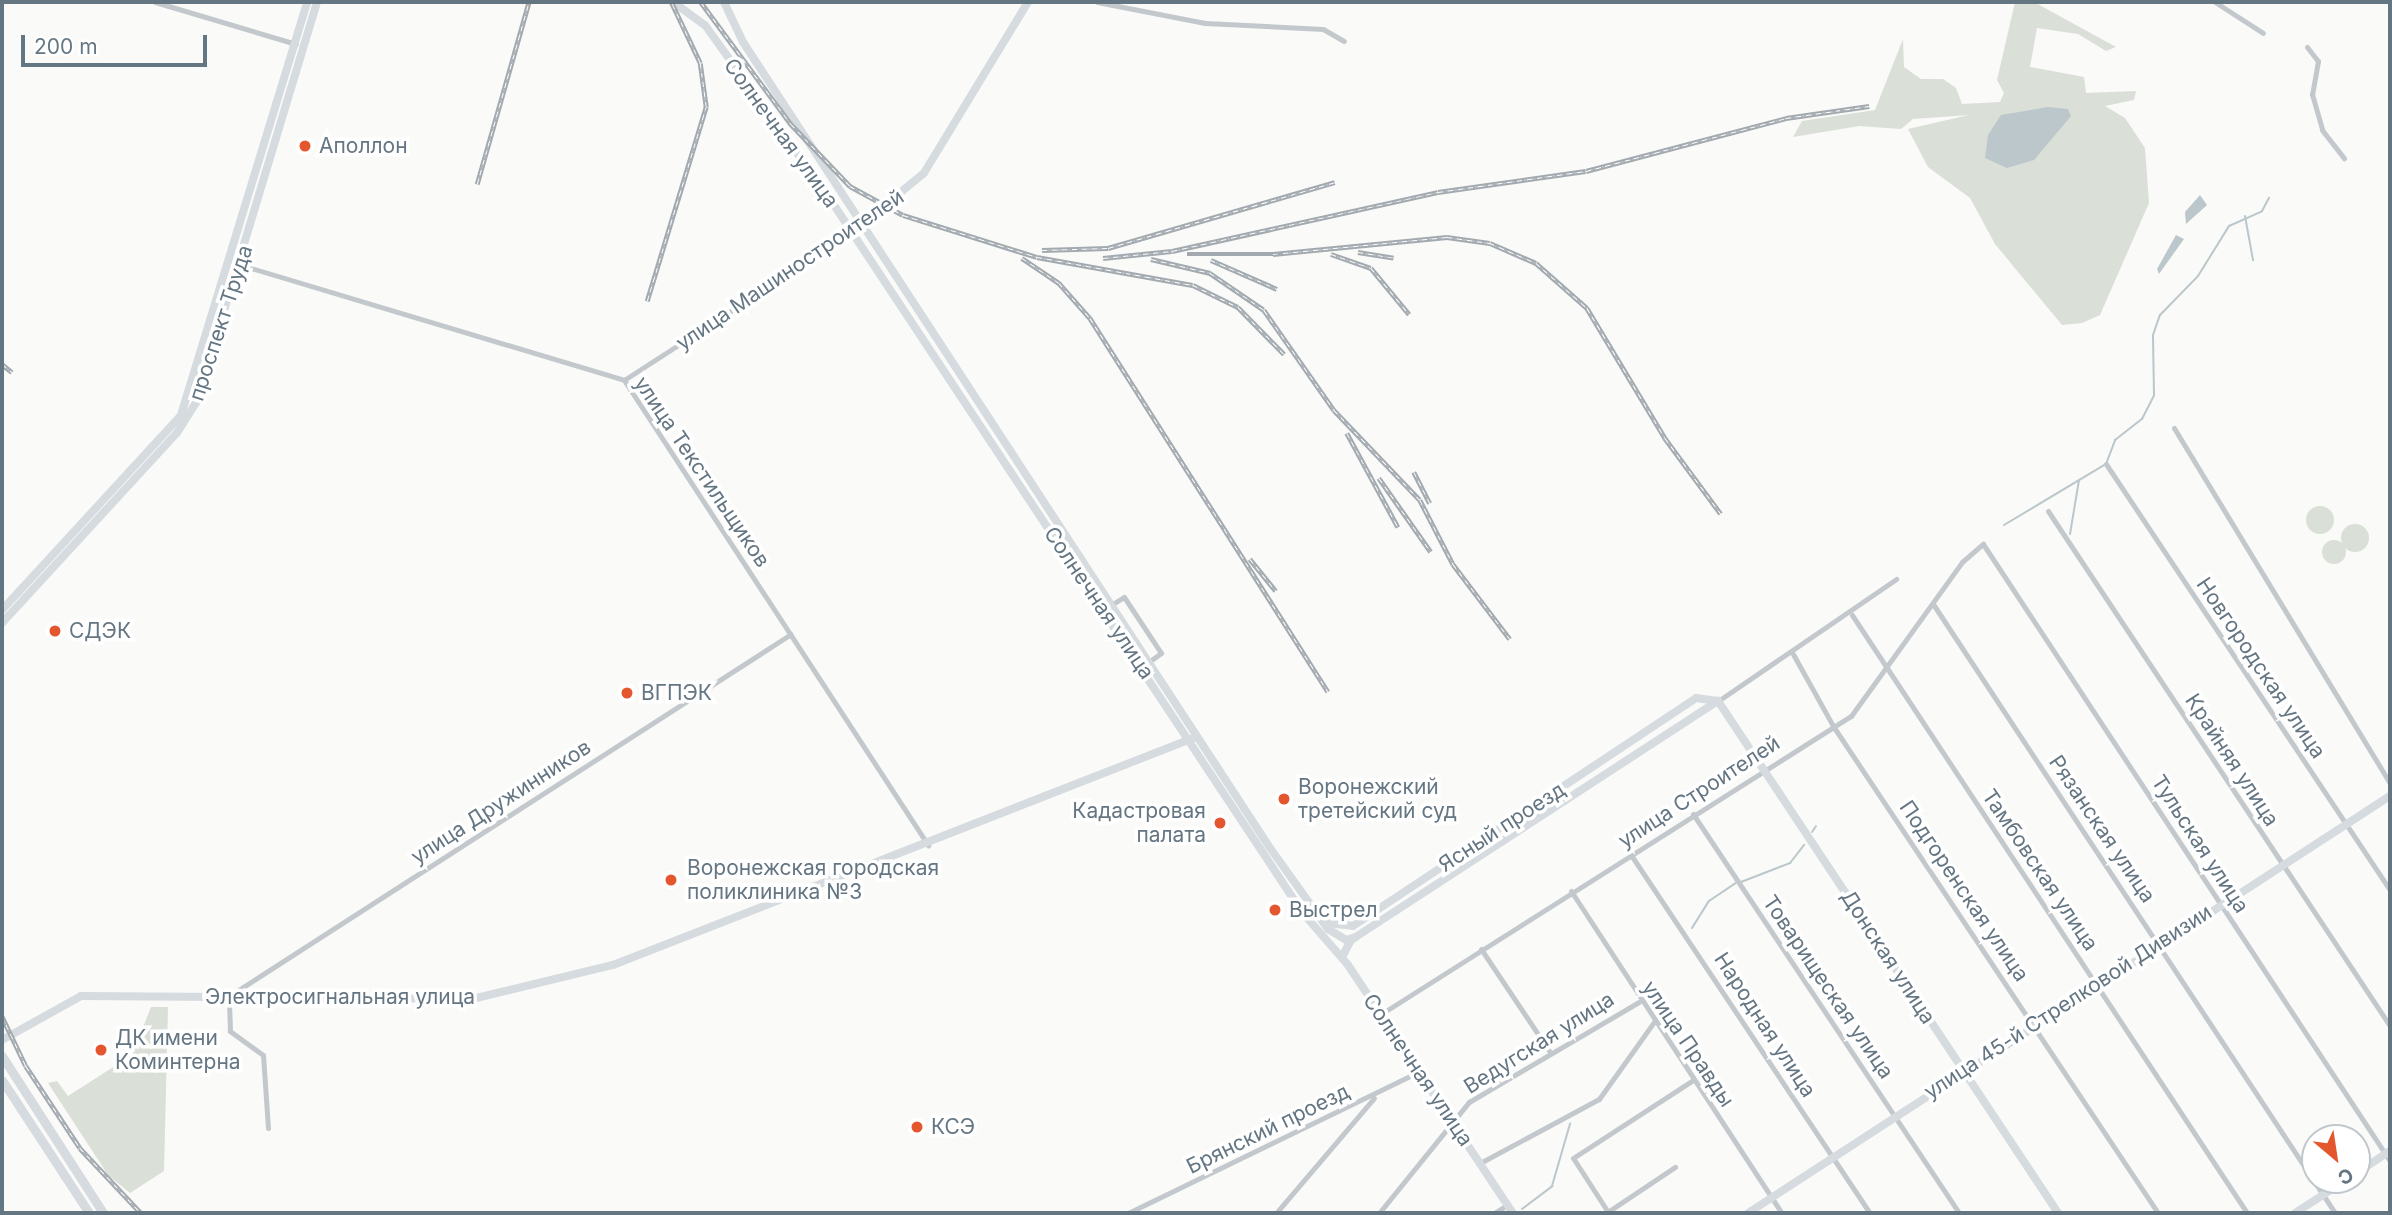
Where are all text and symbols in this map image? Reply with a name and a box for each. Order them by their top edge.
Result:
scale bar [24,21,210,65]
text: 200 m [34,34,98,59]
street label: Солнечная улица [718,53,844,213]
place label: Аполлон [319,133,408,159]
marker: Аполлон [297,138,313,154]
street label: улица Машиностроителей [671,184,909,356]
street label: проспект Труда [184,242,258,404]
street label: улица Текстильщиков [629,372,775,572]
street label: Солнечная улица [1039,522,1159,684]
street label: Новгородская улица [2191,573,2331,763]
place label: СДЭК [69,618,131,644]
marker: СДЭК [47,623,63,639]
place label: ВГПЭК [641,680,712,706]
marker: ВГПЭК [619,685,635,701]
street label: Крайняя улица [2180,689,2284,831]
street label: улица Строителей [1614,730,1784,854]
street label: улица Дружинников [406,734,596,870]
street label: Рязанская улица [2043,751,2161,907]
street label: Тульская улица [2146,770,2254,918]
place label: Воронежский третейский суд [1298,774,1457,824]
street label: Ясный проезд [1434,777,1570,877]
street label: Тамбовская улица [1977,784,2103,956]
marker: Воронежский третейский суд [1276,791,1292,807]
street label: Подгоренская улица [1894,796,2034,986]
place label: Кадастровая палата [1072,798,1206,848]
marker: Кадастровая палата [1212,815,1228,831]
place label: Воронежская городская поликлиника №3 [687,855,939,905]
marker: Воронежская городская поликлиника №3 [661,870,681,890]
street label: Донская улица [1835,885,1941,1029]
street label: Товарищеская улица [1757,891,1899,1083]
place label: Выстрел [1289,897,1377,923]
street label: улица 45-й Стрелковой Дивизии [1919,899,2217,1105]
marker: Выстрел [1267,902,1283,918]
street label: Народная улица [1709,948,1821,1102]
street label: улица Правды [1637,976,1739,1112]
street label: Электросигнальная улица [205,984,475,1010]
street label: Ведугская улица [1459,987,1619,1099]
street label: Солнечная улица [1358,989,1478,1151]
place label: ДК имени Коминтерна [115,1025,241,1075]
marker: ДК имени Коминтерна [93,1042,109,1058]
street label: Брянский проезд [1182,1079,1354,1179]
place label: КСЭ [931,1114,975,1140]
marker: КСЭ [909,1119,925,1135]
north arrow [2301,1124,2371,1194]
text: С [2334,1163,2357,1190]

